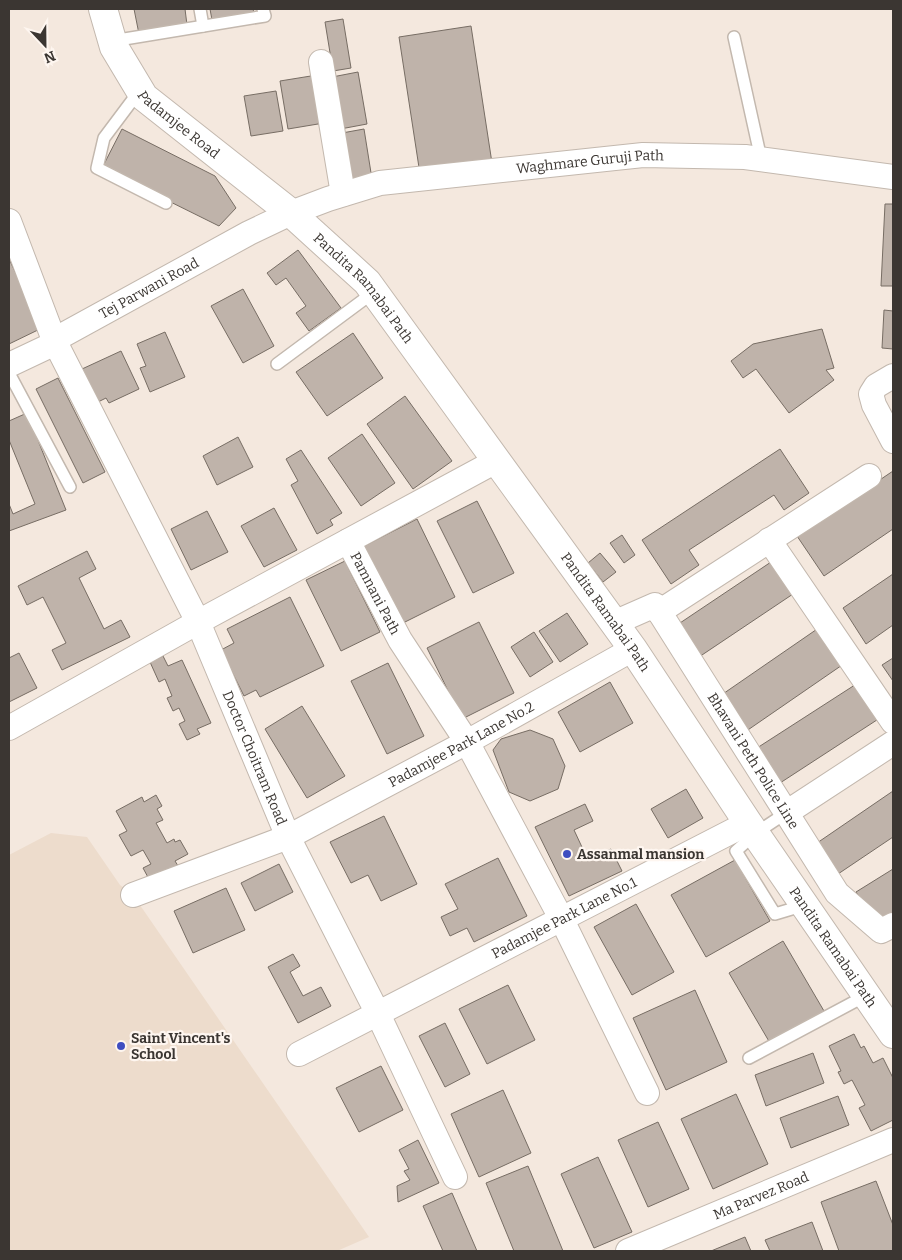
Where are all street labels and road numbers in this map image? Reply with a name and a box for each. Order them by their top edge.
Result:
street label: Padamjee Road [133,88,223,162]
street label: Waghmare Guruji Path [515,147,664,177]
street label: Pandita Ramabai Path [310,230,417,347]
street label: Tej Parwani Road [96,254,202,323]
street label: Pamnani Path [346,549,404,638]
street label: Pandita Ramabai Path [557,549,654,675]
street label: Doctor Choitram Road [219,688,290,828]
street label: Bhavani Peth Police Line [704,690,802,832]
street label: Padamjee Park Lane No.2 [386,698,537,791]
street label: Padamjee Park Lane No.1 [489,874,640,962]
street label: Pandita Ramabai Path [785,884,880,1011]
street label: Ma Parvez Road [711,1168,811,1223]

